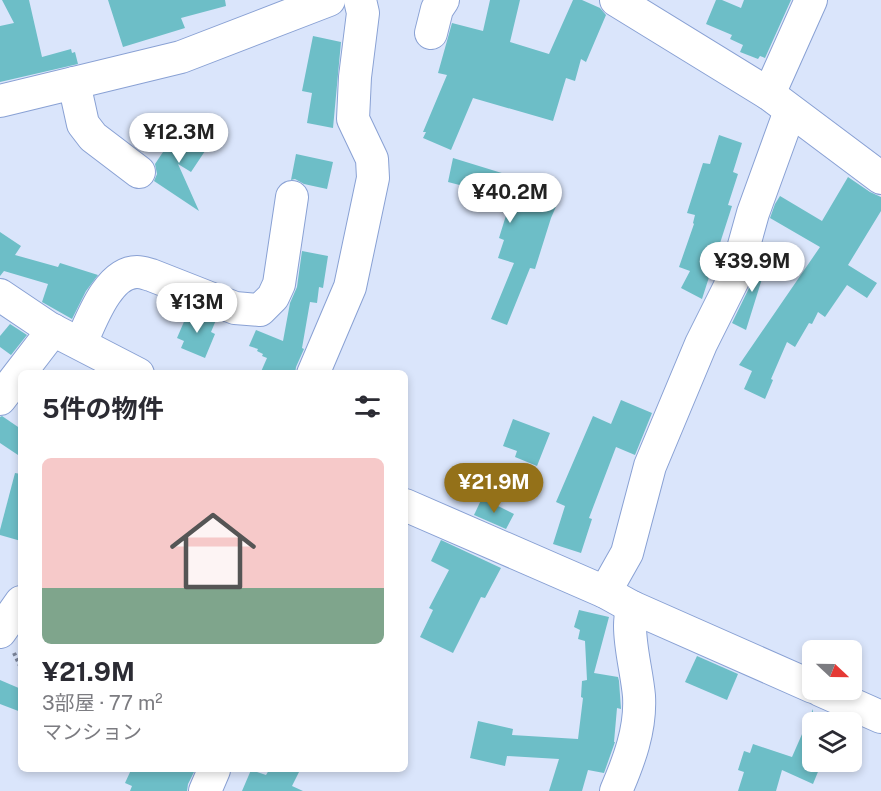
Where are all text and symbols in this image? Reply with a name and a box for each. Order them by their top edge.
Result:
pin: ¥12.3M [130,113,228,164]
text: ¥12.3M [143,120,215,144]
pin: ¥40.2M [461,173,559,224]
text: ¥40.2M [472,180,548,204]
pin: ¥39.9M [703,242,801,293]
text: ¥39.9M [714,249,790,273]
pin: ¥13M [161,283,233,334]
text: ¥13M [170,290,224,314]
icon: filters [351,390,384,423]
text: 5件の物件 [42,393,164,424]
pin: ¥21.9M [445,463,543,514]
text: ¥21.9M [458,470,530,494]
icon: home [159,497,267,605]
north arrow [802,640,862,700]
map controls [802,640,862,772]
text: ¥21.9M [42,656,135,687]
text: 3部屋 · 77 m² [42,691,163,715]
button: layers [802,712,862,772]
text: マンション [42,720,142,744]

